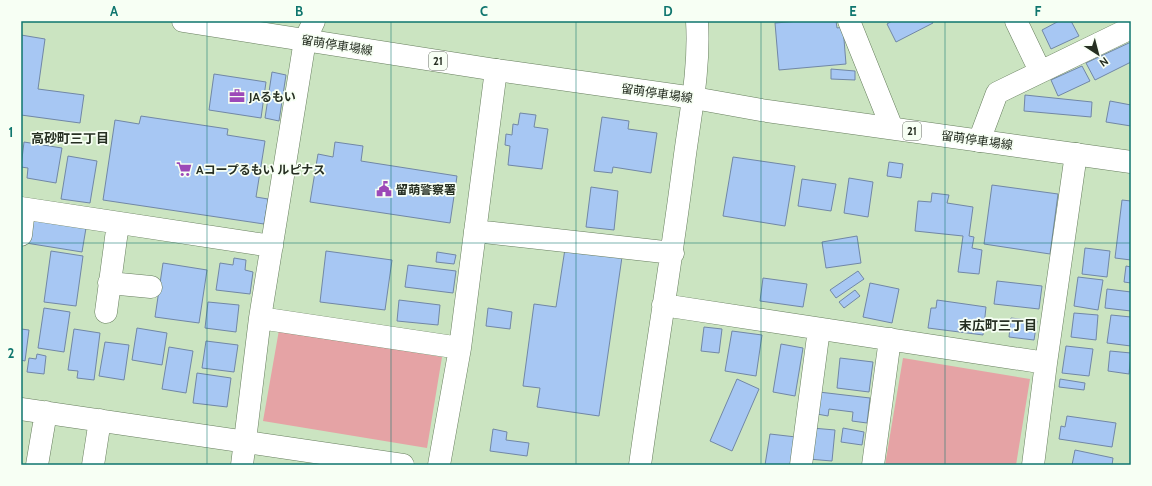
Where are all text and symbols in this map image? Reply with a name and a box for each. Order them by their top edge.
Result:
text: A [110,3,119,19]
text: B [295,3,303,19]
text: C [480,3,488,19]
text: D [663,3,673,19]
text: E [849,3,857,19]
text: F [1035,3,1042,19]
street label: 留萌停車場線 [300,32,374,58]
north arrow [1078,34,1118,74]
road number: 21 [429,52,447,70]
text: N [1097,54,1111,70]
street label: 留萌停車場線 [620,81,694,105]
office icon: JAるもい [228,87,246,105]
place label: JAるもい [248,89,296,104]
road number: 21 [903,122,921,140]
text: 1 [9,124,13,140]
street label: 留萌停車場線 [940,128,1014,152]
district label: 高砂町三丁目 [31,130,109,146]
supermarket icon: Aコープるもい ルピナス [175,160,193,178]
place label: Aコープるもい ルピナス [196,162,325,177]
public building icon: 留萌警察署 [375,180,393,198]
place label: 留萌警察署 [396,182,456,197]
district label: 末広町三丁目 [959,317,1037,333]
text: 2 [8,345,15,361]

